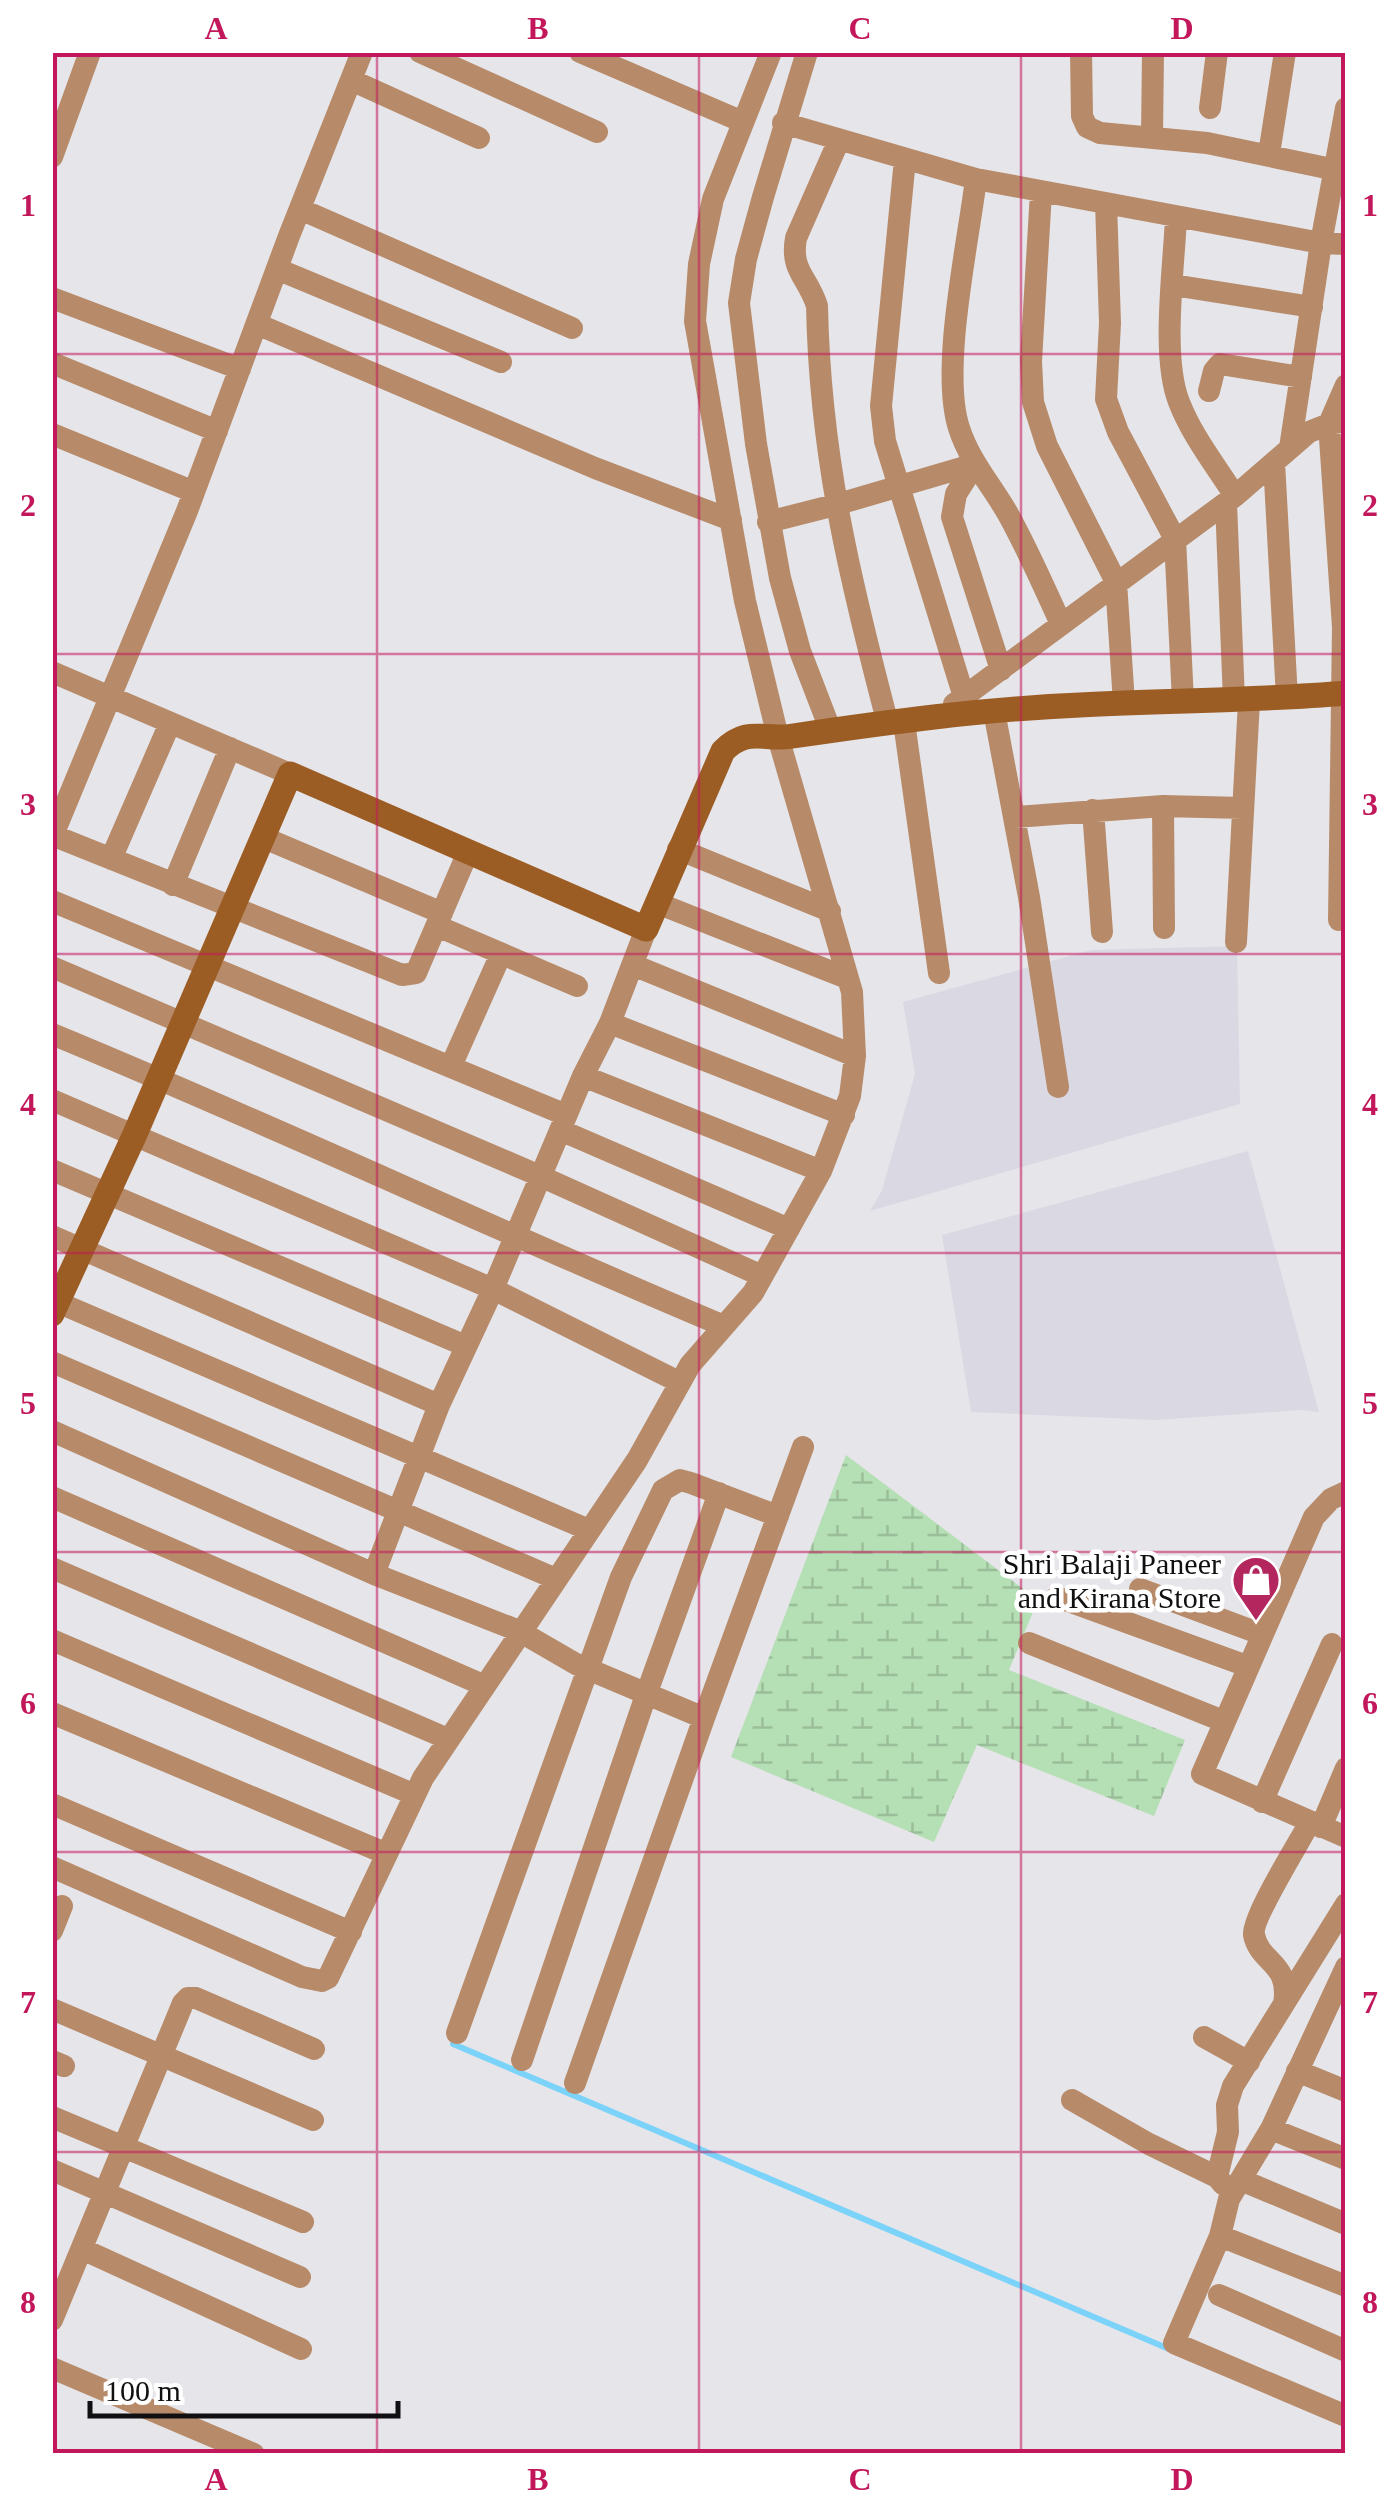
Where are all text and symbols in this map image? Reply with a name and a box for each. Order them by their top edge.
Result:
text: A [204,10,228,46]
text: B [527,10,549,46]
text: C [848,10,872,46]
text: D [1170,10,1194,46]
text: 1 [20,187,36,223]
text: 1 [1362,187,1378,223]
text: 2 [20,487,36,523]
text: 2 [1362,487,1378,523]
text: 3 [20,786,36,822]
text: 3 [1362,786,1378,822]
text: 4 [20,1086,36,1122]
text: 4 [1362,1086,1378,1122]
text: 5 [20,1385,36,1421]
text: 5 [1362,1385,1378,1421]
place label: Shri Balaji Paneer and Kirana Store [1003,1547,1221,1614]
shop icon: Shri Balaji Paneer and Kirana Store [1230,1554,1282,1622]
text: 6 [20,1685,36,1721]
text: 6 [1362,1685,1378,1721]
text: 7 [20,1984,36,2020]
text: 7 [1362,1984,1378,2020]
text: 8 [20,2284,36,2320]
text: 8 [1362,2284,1378,2320]
scale bar [90,2356,398,2418]
text: 100 m [105,2374,181,2407]
text: A [204,2461,228,2497]
text: B [527,2461,549,2497]
text: C [848,2461,872,2497]
text: D [1170,2461,1194,2497]

